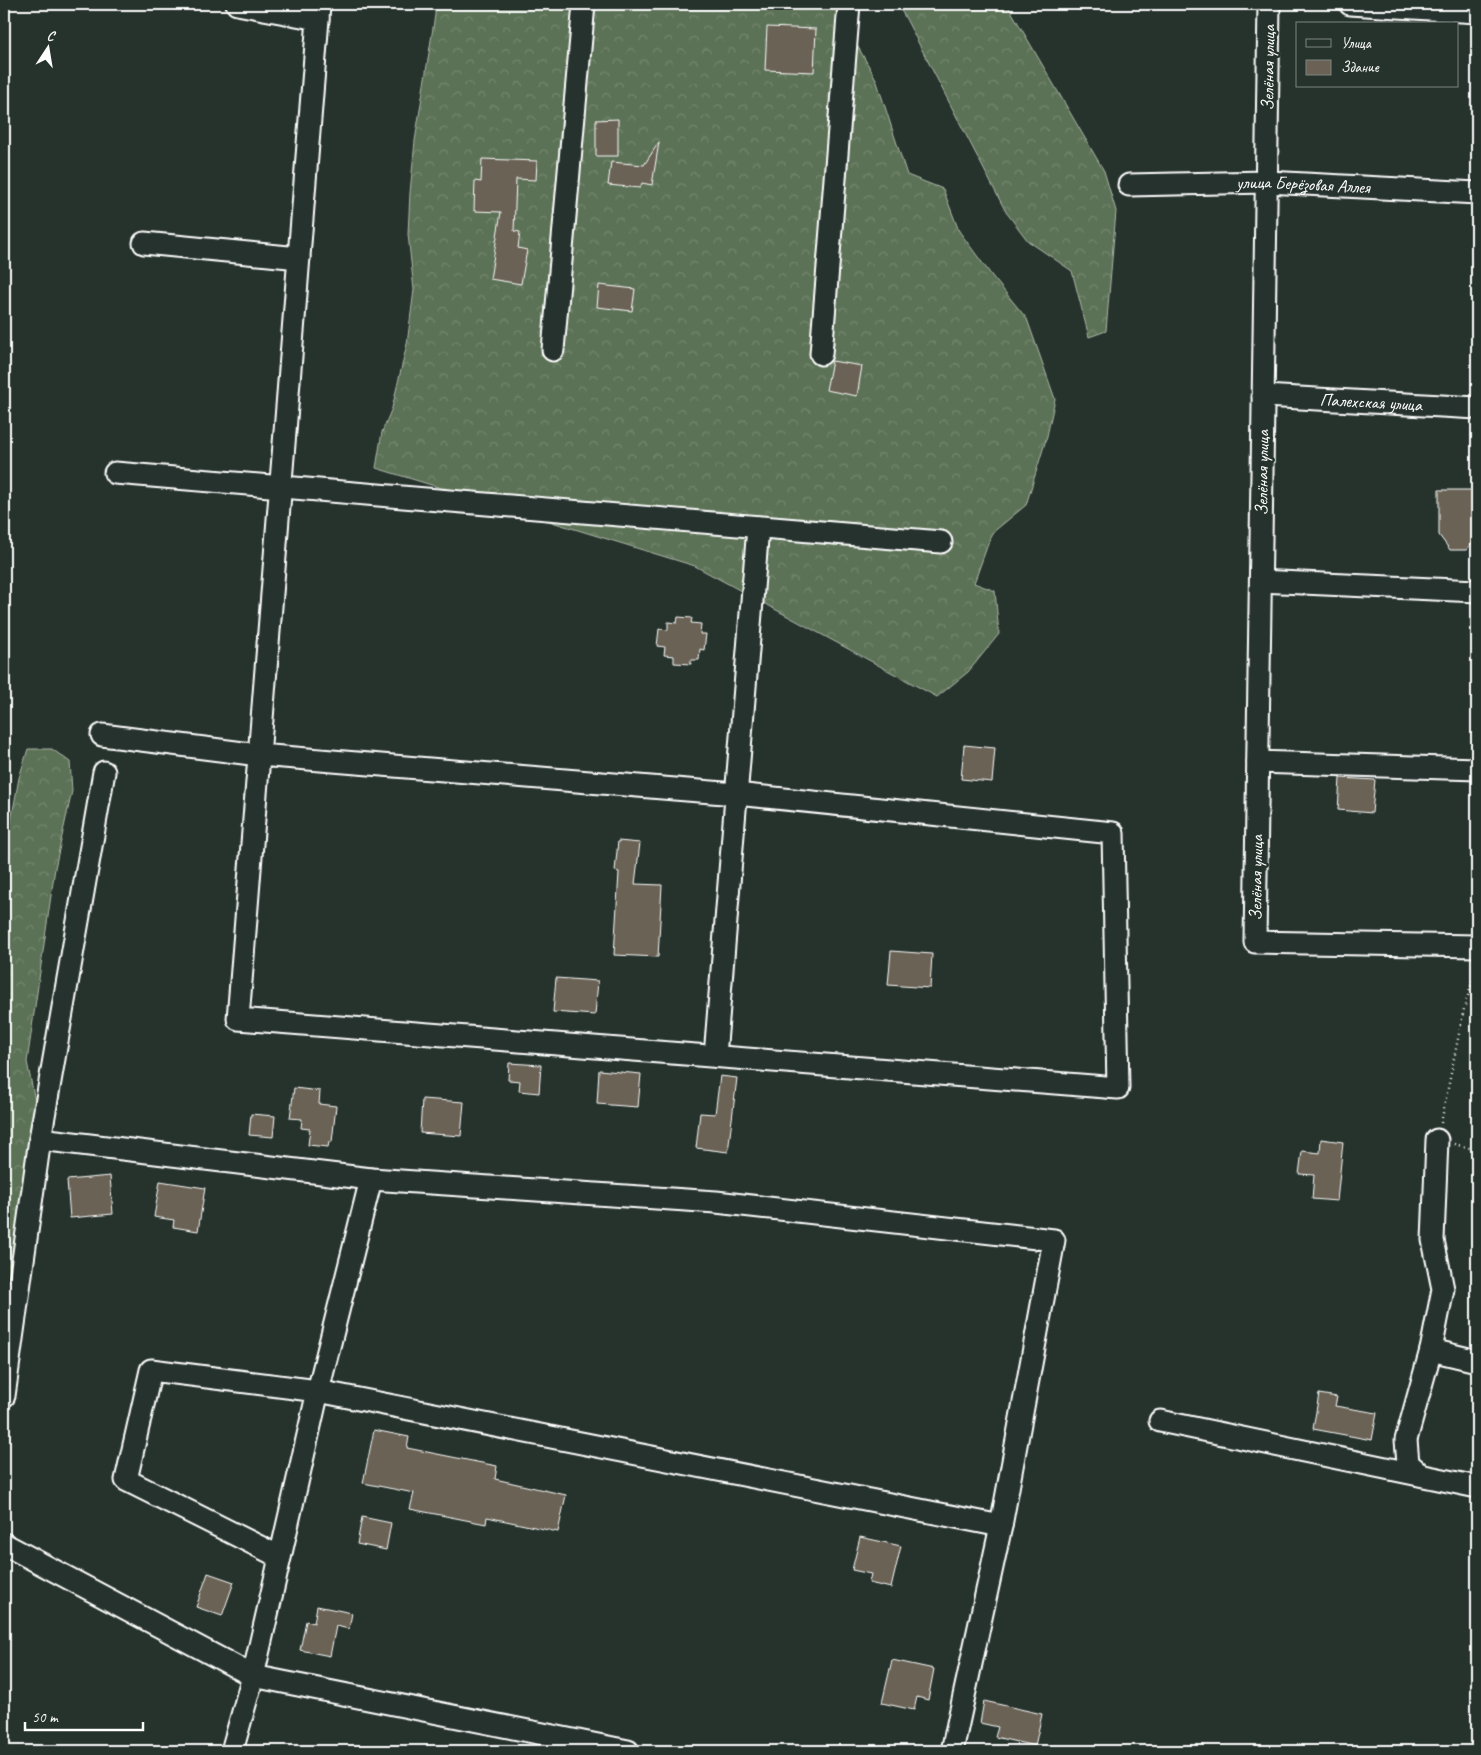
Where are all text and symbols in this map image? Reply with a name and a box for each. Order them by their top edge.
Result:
north arrow [22,22,72,72]
legend [1296,22,1458,88]
street label: Зелёная улица [1256,23,1280,111]
text: С [45,27,58,45]
text: Улица [1341,34,1372,53]
text: Здание [1341,58,1380,77]
street label: улица Берёзовая Аллея [1235,171,1372,198]
street label: Палехская улица [1319,388,1424,416]
street label: Зелёная улица [1250,428,1274,516]
street label: Зелёная улица [1244,833,1268,921]
scale bar [25,1700,142,1732]
text: 50 m [32,1708,59,1727]

